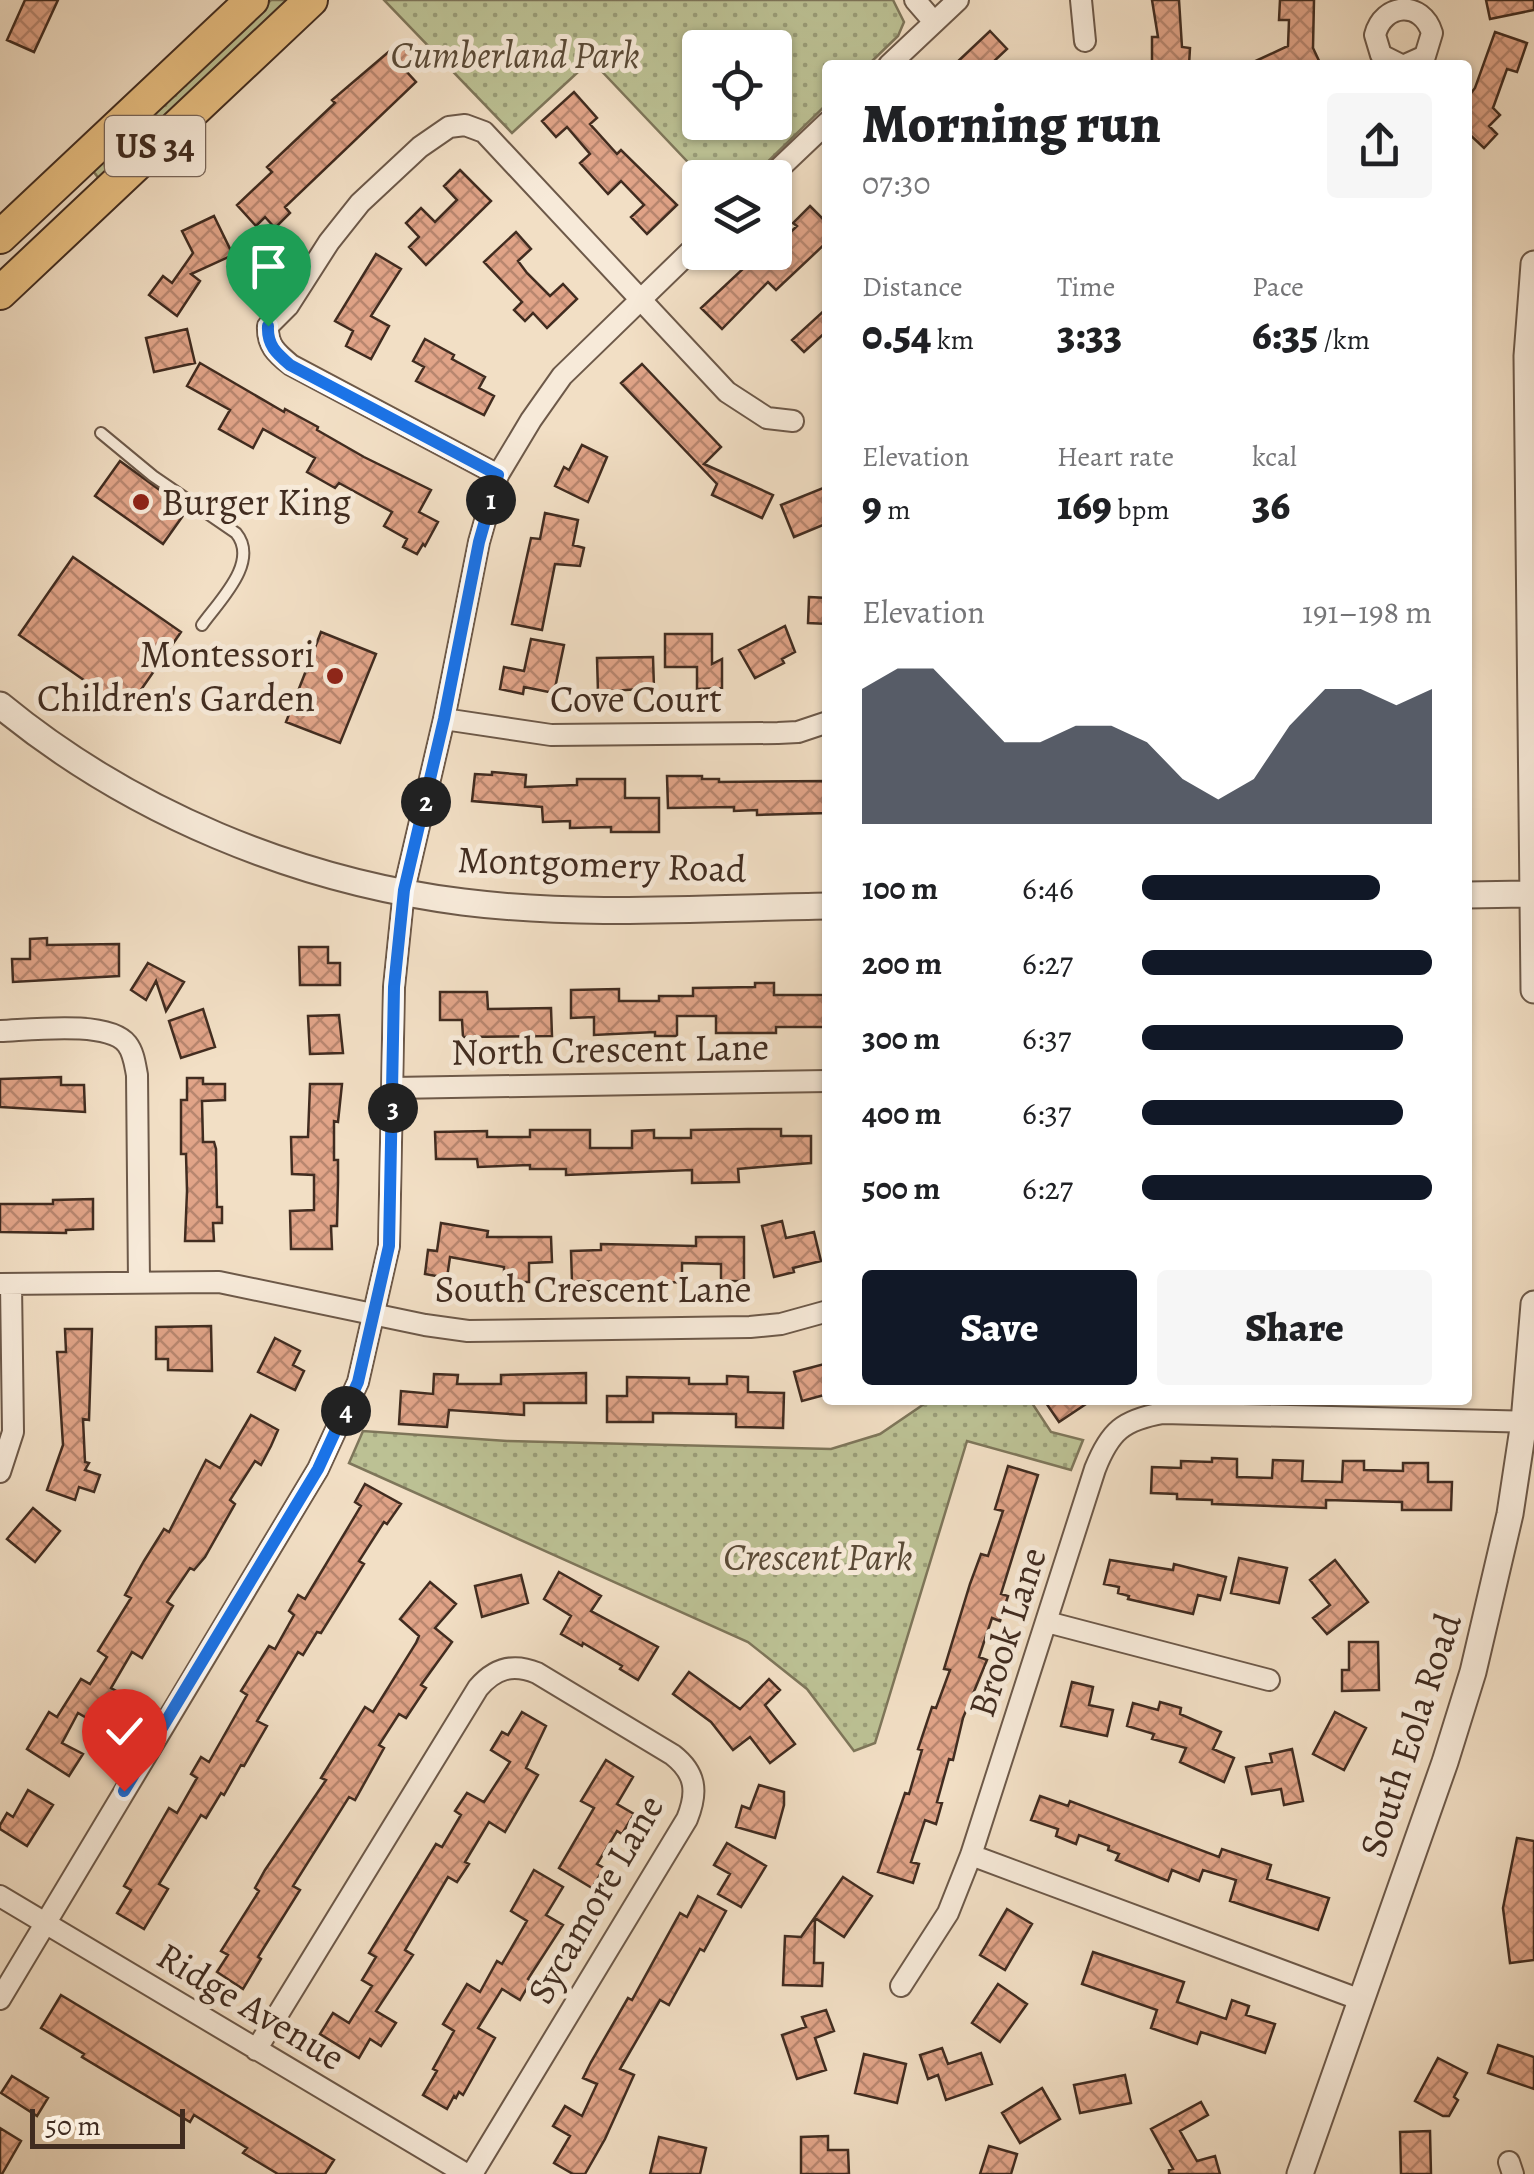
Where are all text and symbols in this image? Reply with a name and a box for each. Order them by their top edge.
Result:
park label: Cumberland Park [390,29,640,81]
map controls [682,30,792,270]
button: locate [682,30,792,140]
text: Morning run [862,86,1161,161]
button: share [1327,93,1432,198]
road number: US 34 [105,116,205,176]
button: layers [682,160,792,270]
text: 07:30 [862,161,930,205]
pin [226,224,311,327]
icon: arrive [241,239,296,294]
text: Distance [862,268,962,306]
text: Time [1057,268,1115,306]
text: Pace [1252,268,1304,306]
text: 0.54 [862,306,931,363]
text: 3:33 [1057,306,1122,363]
text: 6:35 [1252,306,1318,363]
text: km [931,321,974,359]
text: /km [1318,321,1370,359]
text: Elevation [862,438,969,476]
text: Heart rate [1057,438,1174,476]
text: kcal [1252,438,1297,476]
pin: 1 [466,475,516,525]
place label: Burger King [161,476,351,528]
text: 9 [862,476,882,533]
text: 169 [1057,476,1112,533]
text: 36 [1252,476,1290,533]
text: 1 [486,481,496,519]
marker: Burger King [130,491,152,513]
text: m [882,491,911,529]
text: bpm [1112,491,1170,529]
text: Elevation [862,590,985,634]
text: 191–198 m [1302,590,1432,634]
place label: Montessori Children's Garden [37,628,315,724]
marker: Montessori Children's Garden [324,665,346,687]
street label: Cove Court [550,673,722,725]
pin: 2 [401,777,451,827]
text: 2 [419,783,433,821]
street label: Montgomery Road [457,833,748,895]
text: 100 m [862,866,938,910]
text: 6:46 [1022,866,1074,910]
text: 200 m [862,941,942,985]
text: 6:27 [1022,941,1073,985]
text: 300 m [862,1016,940,1060]
text: 6:37 [1022,1016,1071,1060]
street label: North Crescent Lane [450,1020,770,1078]
pin: 3 [368,1083,418,1133]
text: 3 [387,1089,399,1127]
text: 400 m [862,1091,942,1135]
text: 6:37 [1022,1091,1071,1135]
text: 500 m [862,1166,940,1210]
text: 6:27 [1022,1166,1073,1210]
street label: South Crescent Lane [435,1263,752,1315]
button: Save [862,1270,1137,1385]
button: Share [1157,1270,1432,1385]
pin: 4 [321,1386,371,1436]
text: 4 [339,1392,353,1430]
park label: Crescent Park [723,1531,913,1583]
street label: Brook Lane [955,1540,1059,1724]
street label: South Eola Road [1346,1606,1474,1863]
pin [82,1689,167,1792]
icon: check [97,1704,152,1759]
street label: Sycamore Lane [514,1785,676,2013]
street label: Ridge Avenue [147,1929,355,2083]
scale bar [30,2104,185,2148]
text: 50 m [45,2107,101,2145]

